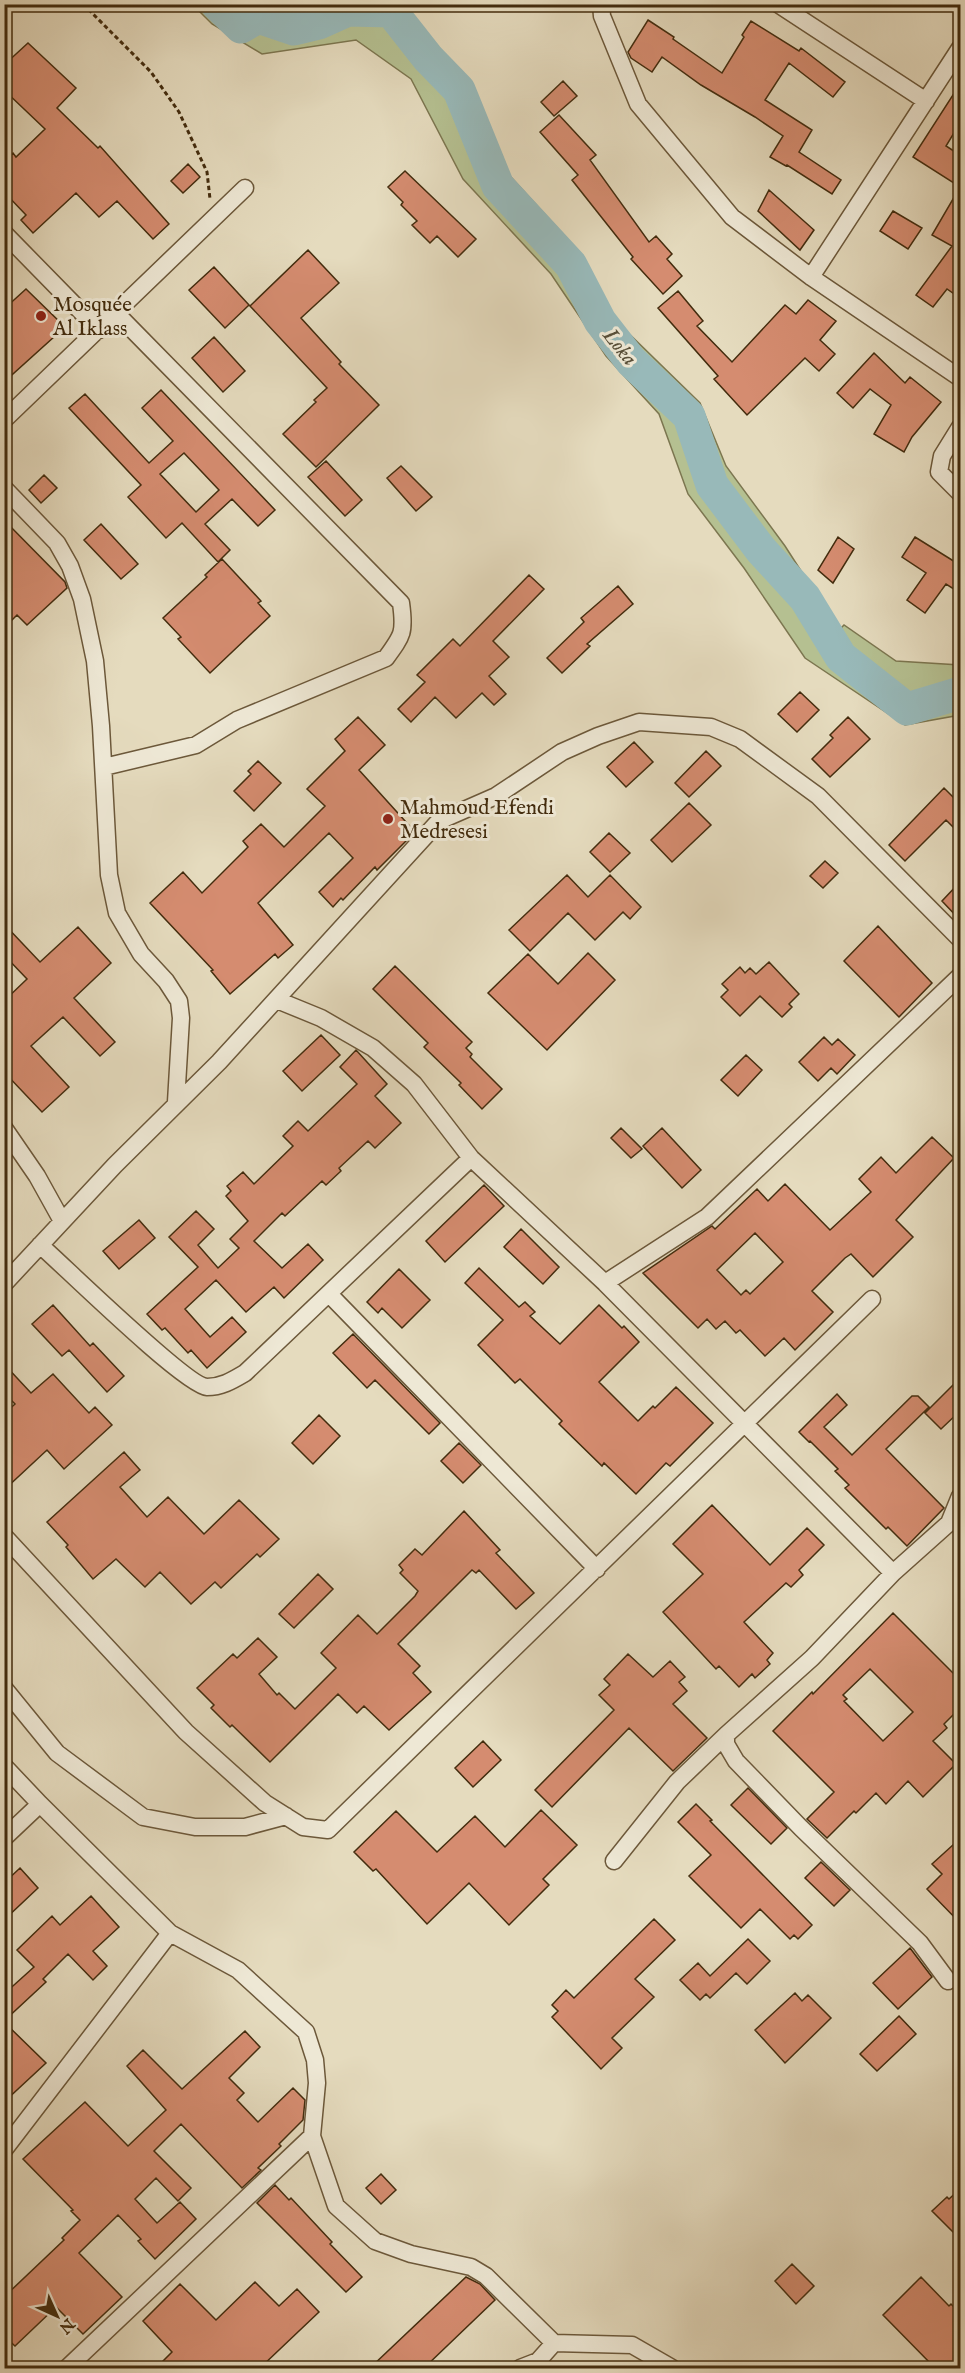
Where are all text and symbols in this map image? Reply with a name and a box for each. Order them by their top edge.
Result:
place label: Mosquée Al Iklass [52,292,132,343]
marker: Mosquée Al Iklass [34,309,48,323]
water label: Loka [595,322,643,372]
place label: Mahmoud Efendi Medresesi [400,795,554,846]
marker: Mahmoud Efendi Medresesi [381,812,395,826]
north arrow [27,2286,87,2346]
text: N [54,2313,79,2337]

